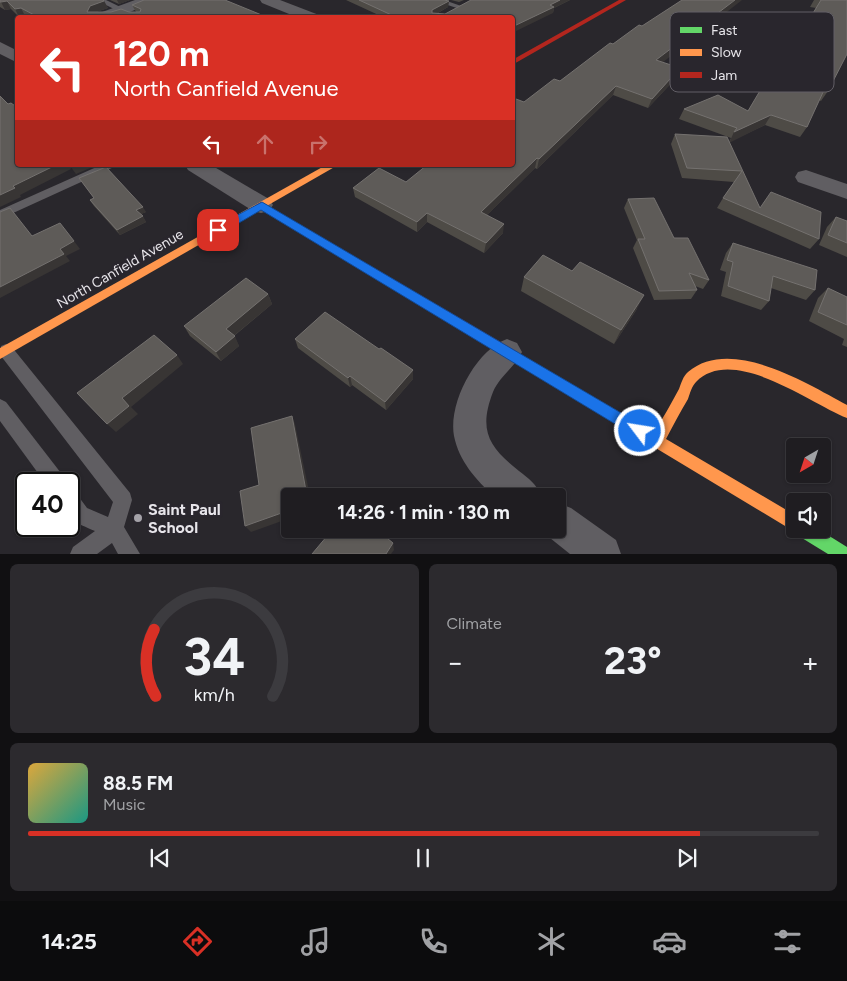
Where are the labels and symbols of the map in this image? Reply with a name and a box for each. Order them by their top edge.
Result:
legend [670,12,834,92]
text: Fast [711,22,737,39]
text: Slow [711,44,742,61]
text: Jam [711,67,737,84]
pin [197,209,239,251]
street label: North Canfield Avenue [54,226,187,312]
position arrow [613,404,665,456]
north arrow [786,438,831,482]
speed limit sign: 40 [15,472,80,537]
place label: Saint Paul School [148,500,221,537]
marker: Saint Paul School [132,512,144,524]

